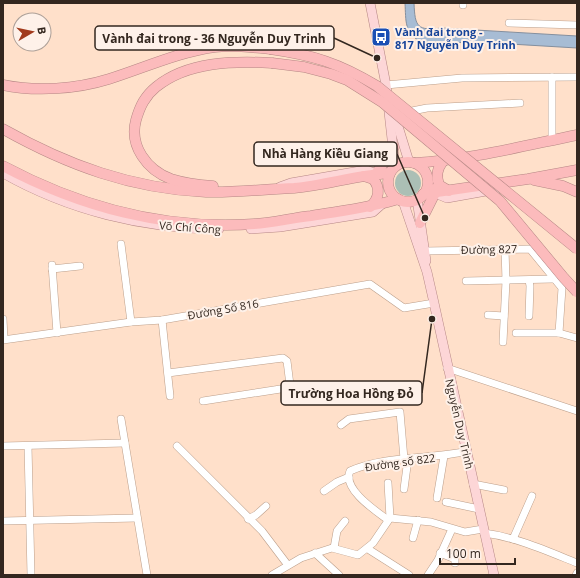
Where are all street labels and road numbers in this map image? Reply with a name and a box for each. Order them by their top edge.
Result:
street label: Võ Chí Công [159,217,221,237]
street label: Đường 827 [461,241,517,257]
street label: Đường Số 816 [186,295,260,323]
street label: Nguyễn Duy Trinh [442,377,478,471]
street label: Đường số 822 [364,450,436,474]

